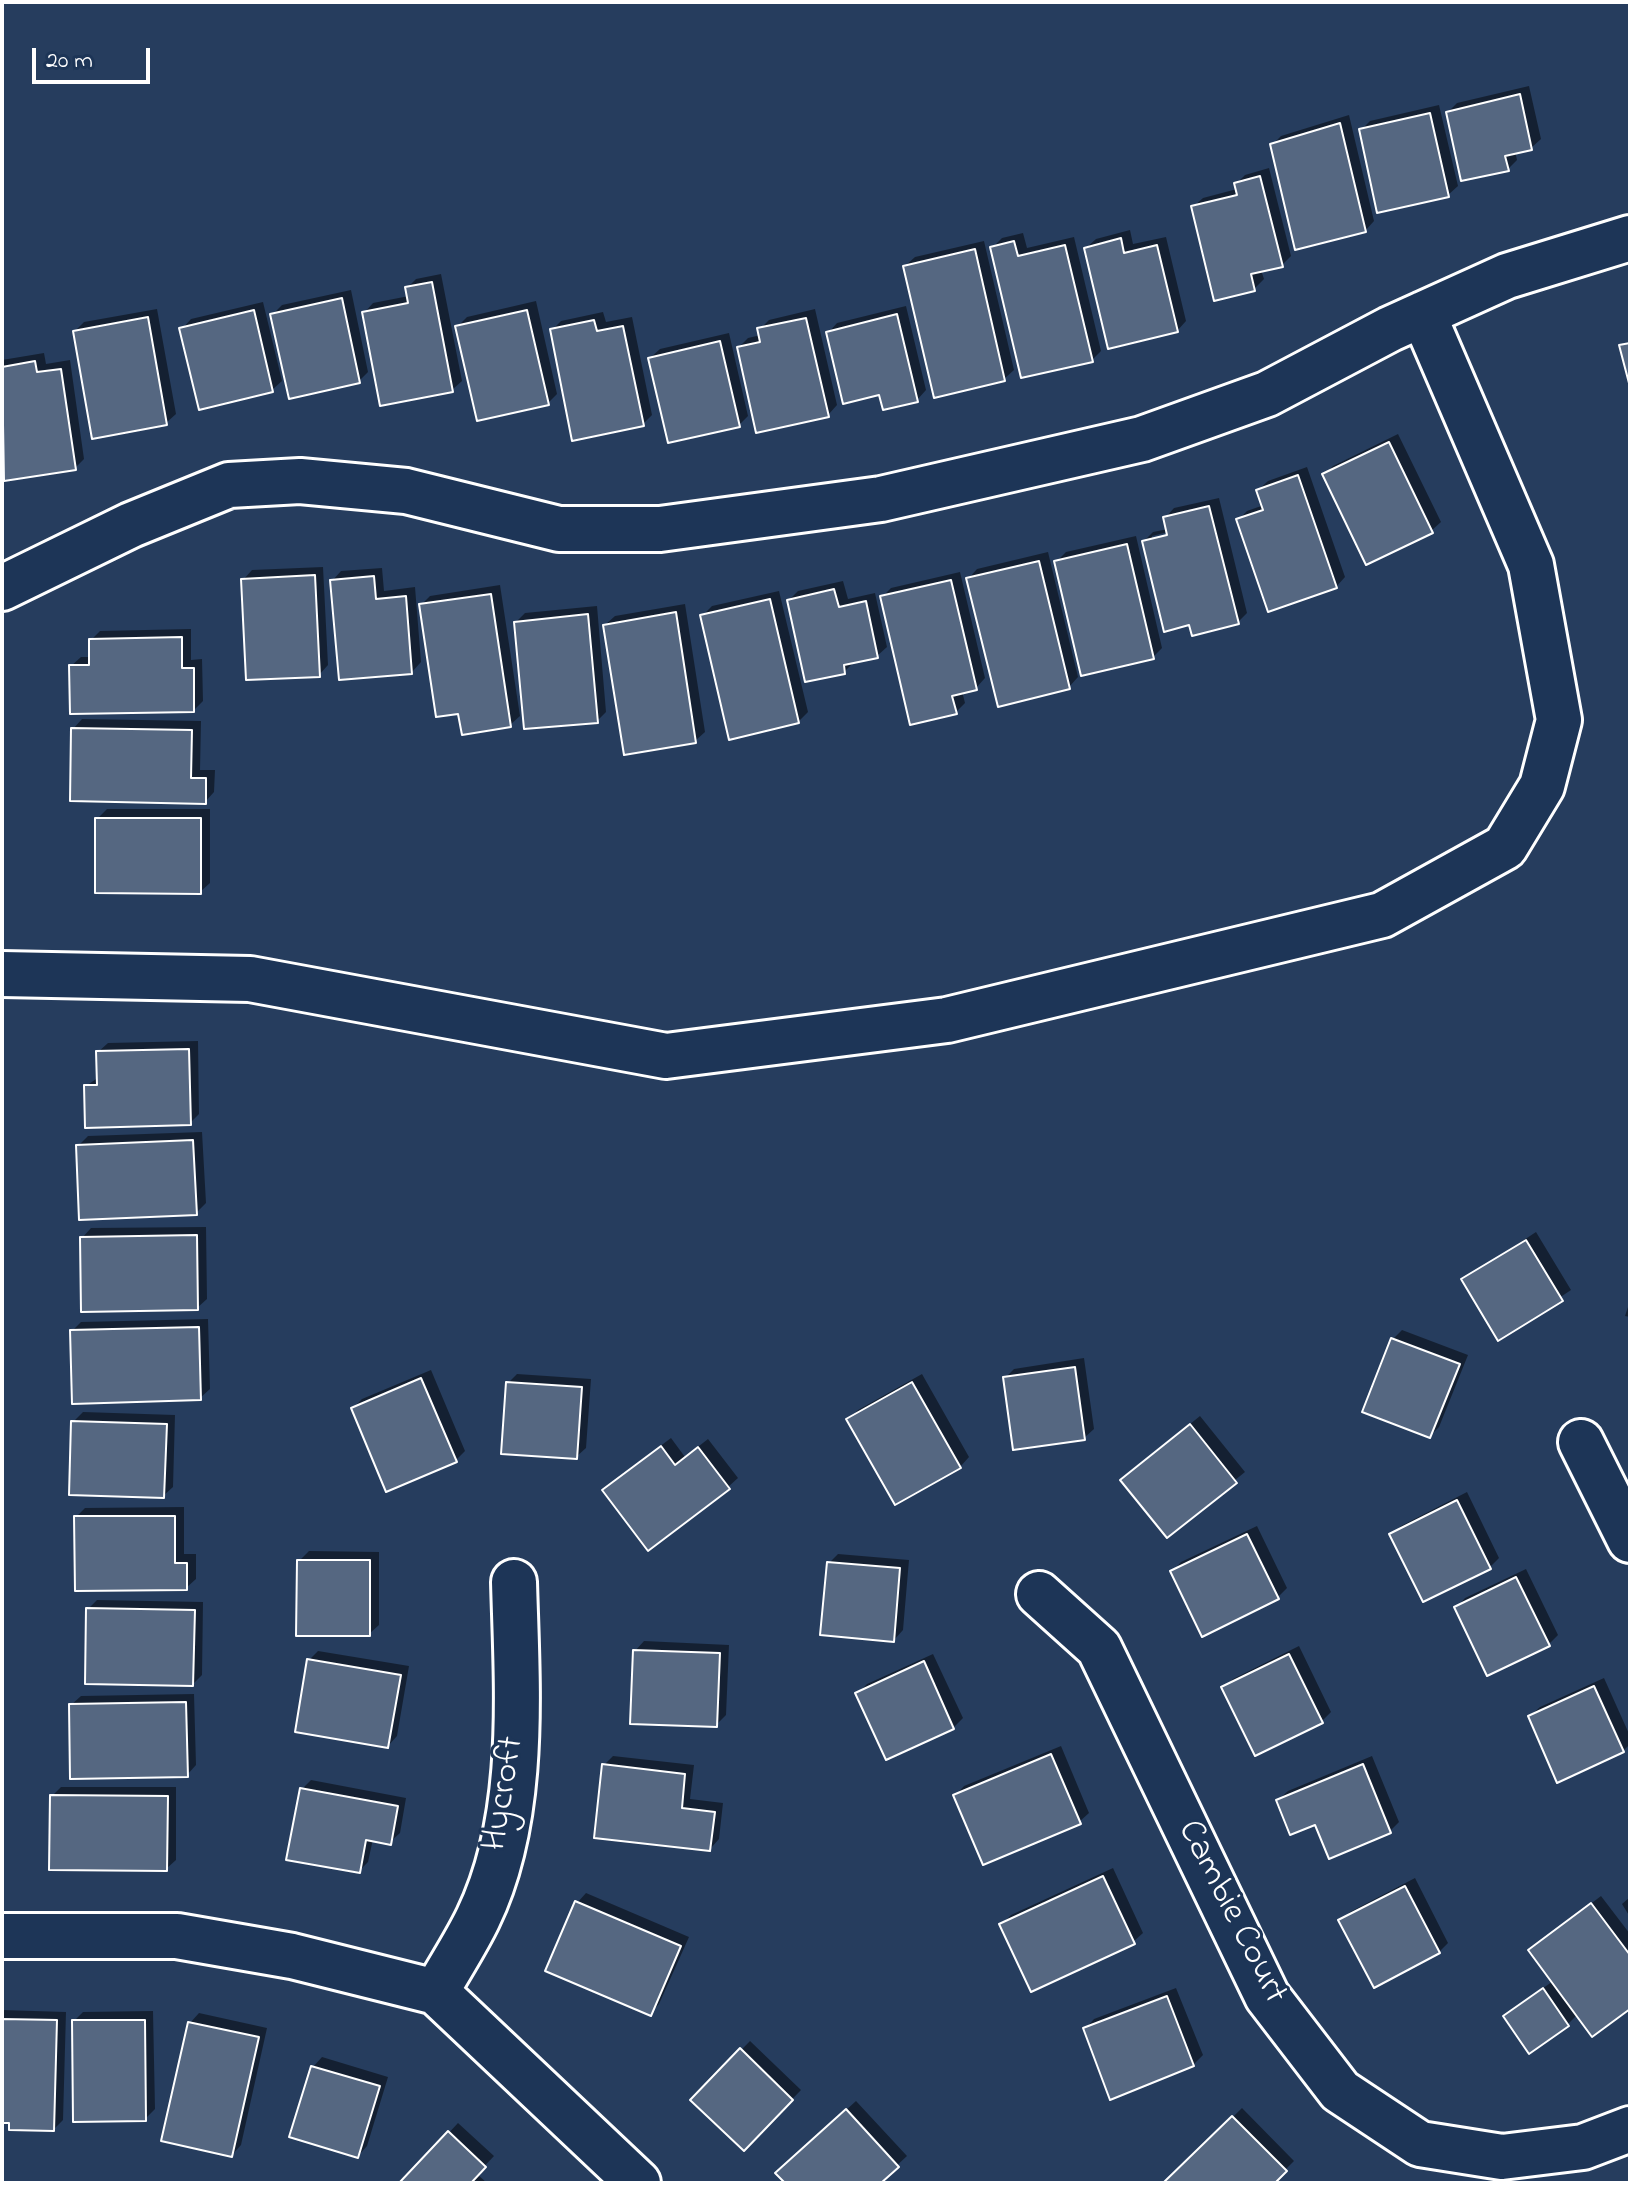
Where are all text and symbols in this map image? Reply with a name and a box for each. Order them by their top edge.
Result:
scale bar [36,32,154,82]
text: 20 m [46,44,93,79]
street label: Hycroft [476,1734,536,1854]
street label: Cambie Court [1165,1814,1295,2012]

